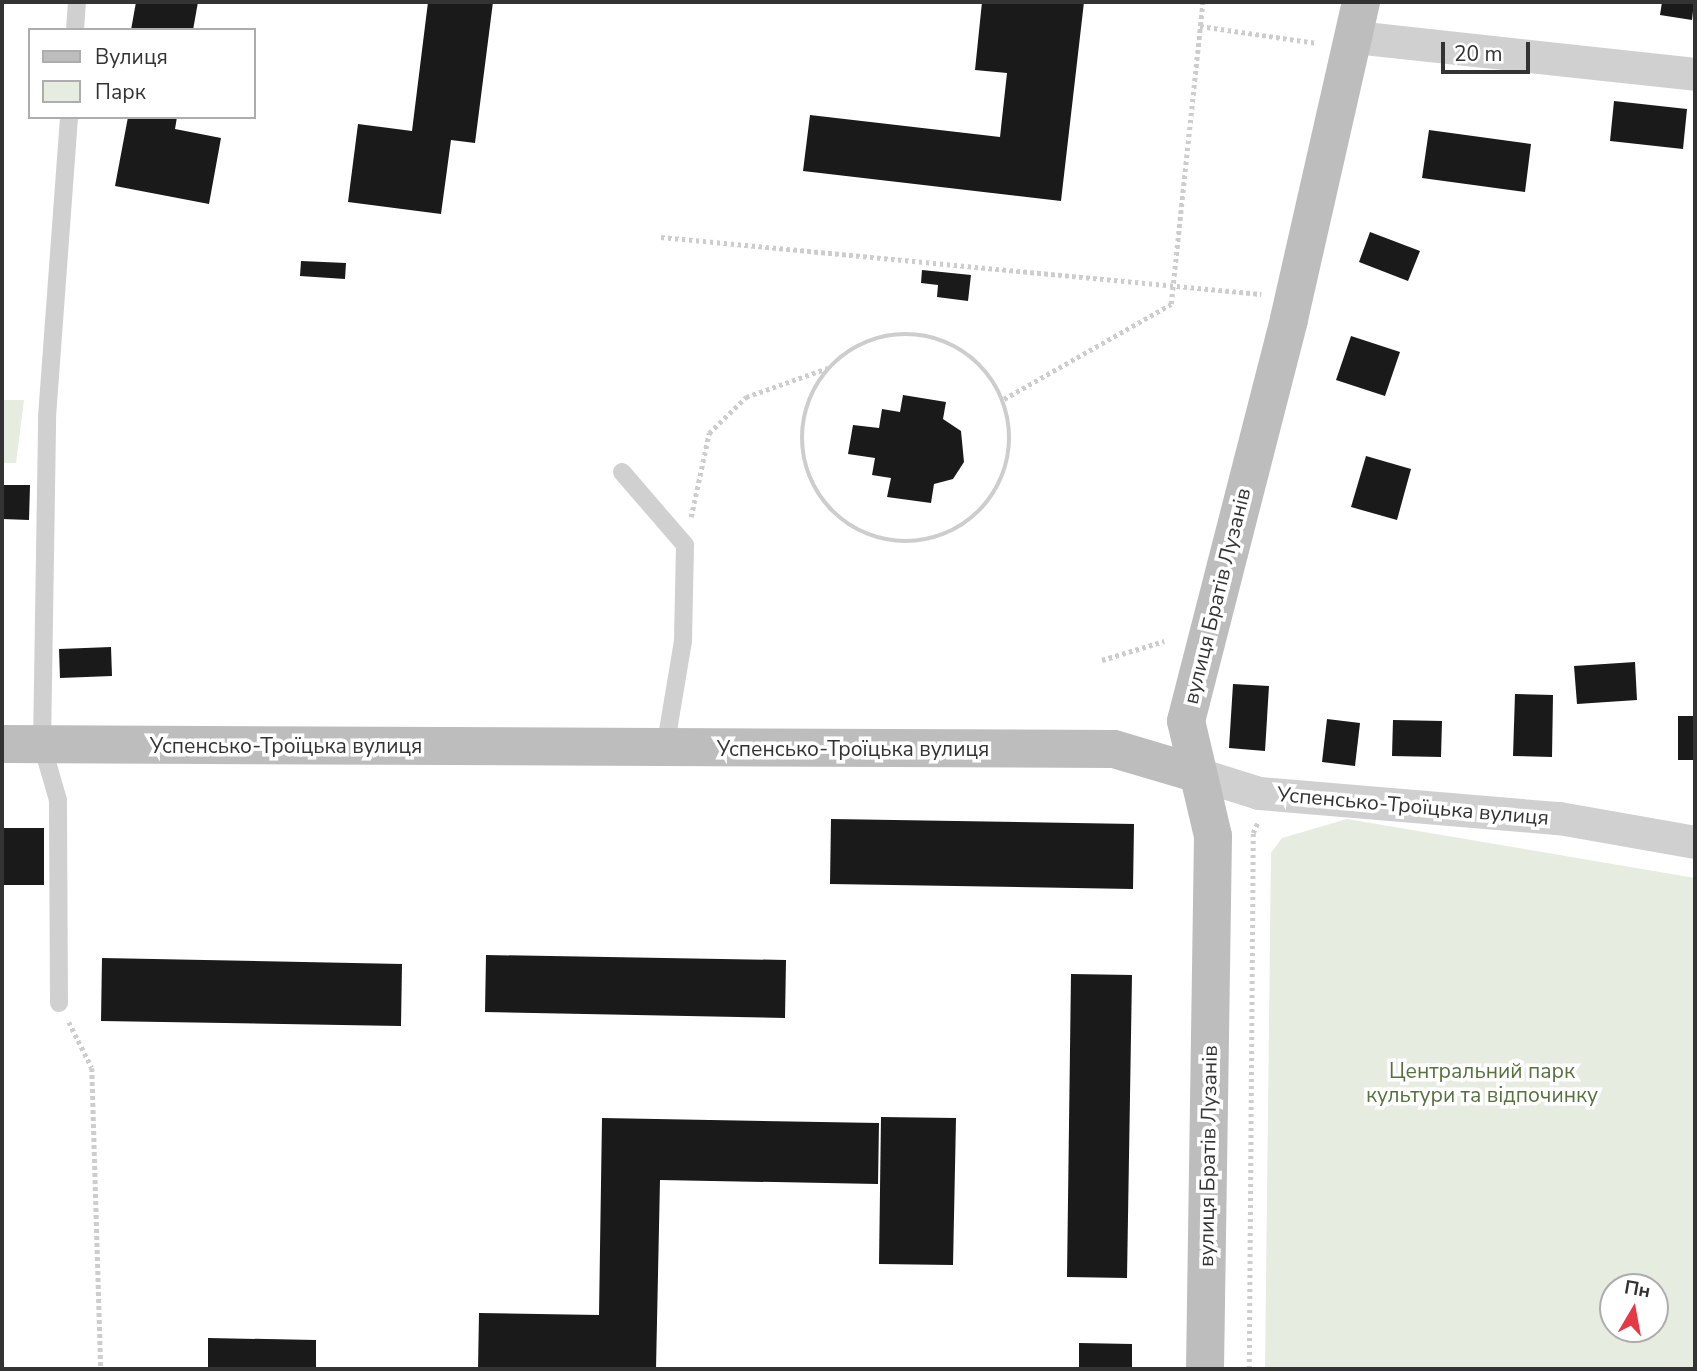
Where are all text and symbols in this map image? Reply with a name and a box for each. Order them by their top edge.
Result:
legend [28,28,256,119]
scale bar [1445,28,1534,72]
text: 20 m [1454,40,1503,68]
text: Вулиця [95,43,168,71]
text: Парк [95,78,146,106]
street label: вулиця Братів Лузанів [1178,485,1256,707]
street label: Успенсько-Троїцька вулиця [150,733,422,759]
street label: Успенсько-Троїцька вулиця [717,736,989,762]
street label: Успенсько-Троїцька вулиця [1276,782,1550,830]
street label: вулиця Братів Лузанів [1193,1045,1223,1267]
park label: Центральний парк культури та відпочинку [1366,1058,1598,1108]
north arrow [1599,1273,1669,1343]
text: Пн [1622,1274,1652,1304]

